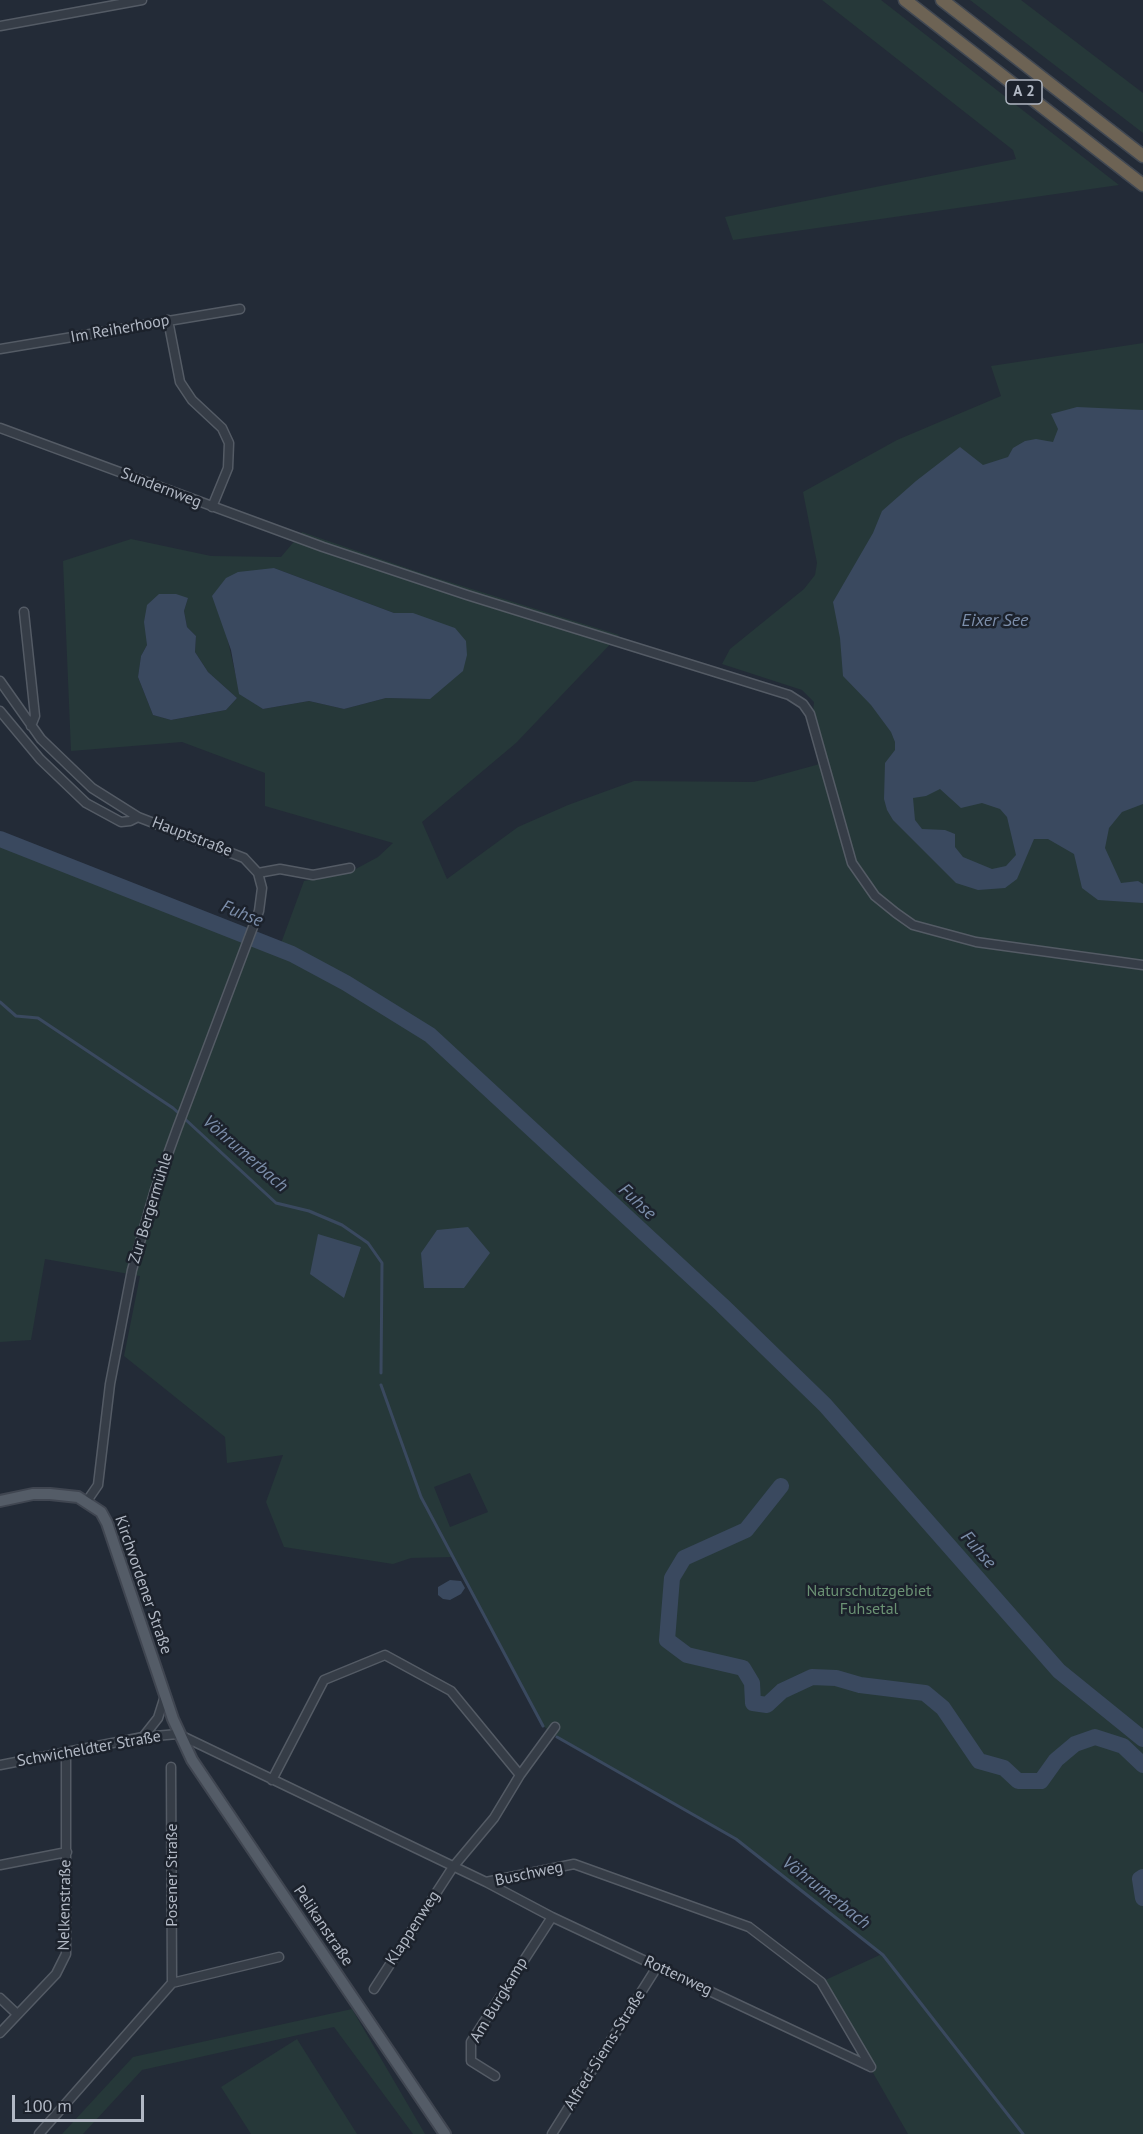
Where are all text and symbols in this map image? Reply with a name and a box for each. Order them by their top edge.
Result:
road number: A 2 [1006,80,1042,104]
street label: Im Reiherhoop [69,311,171,347]
street label: Sundernweg [118,464,204,512]
water label: Eixer See [962,610,1028,632]
street label: Hauptstraße [149,813,235,861]
water label: Fuhse [218,896,266,932]
water label: Vöhrumerbach [198,1111,292,1197]
street label: Zur Bergermühle [125,1150,177,1266]
water label: Fuhse [614,1179,660,1225]
street label: Kirchvordener Straße [110,1513,176,1657]
water label: Fuhse [956,1527,1000,1573]
park label: Naturschutzgebiet Fuhsetal [806,1581,932,1619]
street label: Schwicheldter Straße [16,1727,162,1771]
street label: Posener Straße [162,1823,182,1927]
water label: Vöhrumerbach [778,1852,874,1934]
street label: Buschweg [493,1857,565,1891]
street label: Nelkenstraße [55,1859,75,1951]
street label: Pelikanstraße [289,1882,357,1970]
street label: Klappenweg [382,1887,444,1969]
street label: Rottenweg [641,1952,715,2000]
street label: Am Burgkamp [466,1954,532,2046]
street label: Alfred-Siems-Straße [560,1986,650,2114]
scale bar [15,2083,147,2121]
text: 100 m [23,2094,72,2117]

